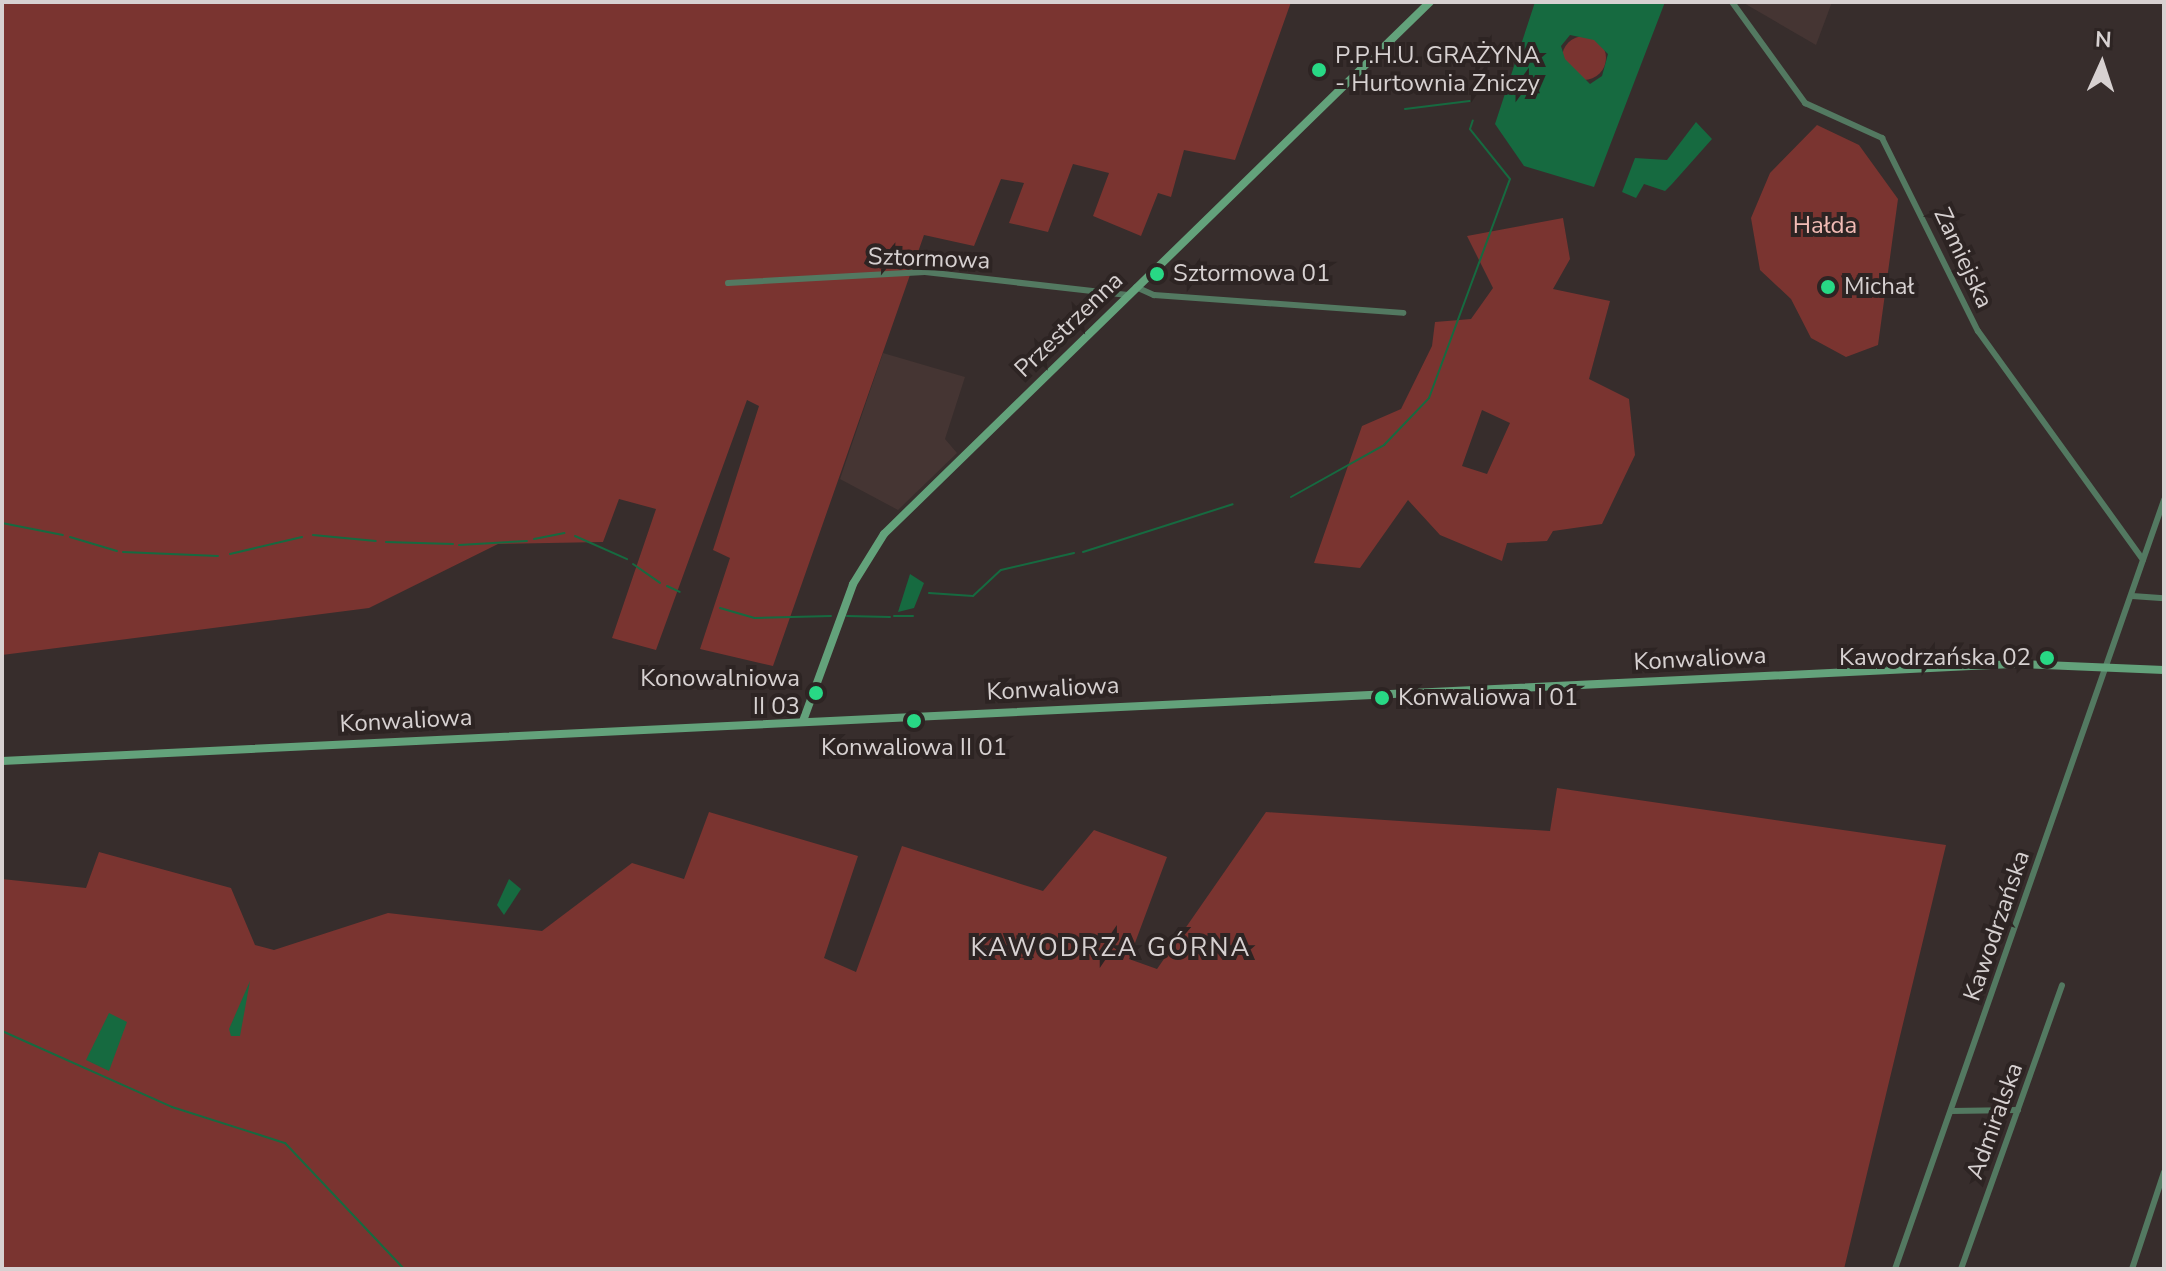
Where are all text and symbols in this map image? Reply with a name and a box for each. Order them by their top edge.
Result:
north arrow [2062,24,2142,104]
text: N [2094,25,2112,55]
place label: P.P.H.U. GRAŻYNA - Hurtownia Zniczy [1335,42,1540,98]
marker: P.P.H.U. GRAŻYNA - Hurtownia Zniczy [1310,61,1328,79]
street label: Zamiejska [1927,203,1999,313]
park label: Hałda [1793,212,1857,240]
street label: Sztormowa [867,242,991,276]
place label: Sztormowa 01 [1173,260,1330,288]
marker: Sztormowa 01 [1148,265,1166,283]
street label: Przestrzenna [1009,266,1129,384]
place label: Michał [1844,273,1915,301]
marker: Michał [1819,278,1837,296]
street label: Konwaliowa [1633,641,1767,677]
place label: Kawodrzańska 02 [1839,644,2031,672]
marker: Kawodrzańska 02 [2038,649,2056,667]
place label: Konowalniowa II 03 [640,665,800,721]
street label: Konwaliowa [986,671,1120,707]
marker: Konowalniowa II 03 [807,684,825,702]
place label: Konwaliowa I 01 [1398,684,1578,712]
marker: Konwaliowa I 01 [1373,689,1391,707]
street label: Konwaliowa [339,703,473,739]
marker: Konwaliowa II 01 [905,712,923,730]
place label: Konwaliowa II 01 [821,734,1007,762]
street label: Kawodrzańska [1958,847,2036,1005]
district label: KAWODRZA GÓRNA [971,932,1251,964]
street label: Admiralska [1961,1059,2029,1183]

